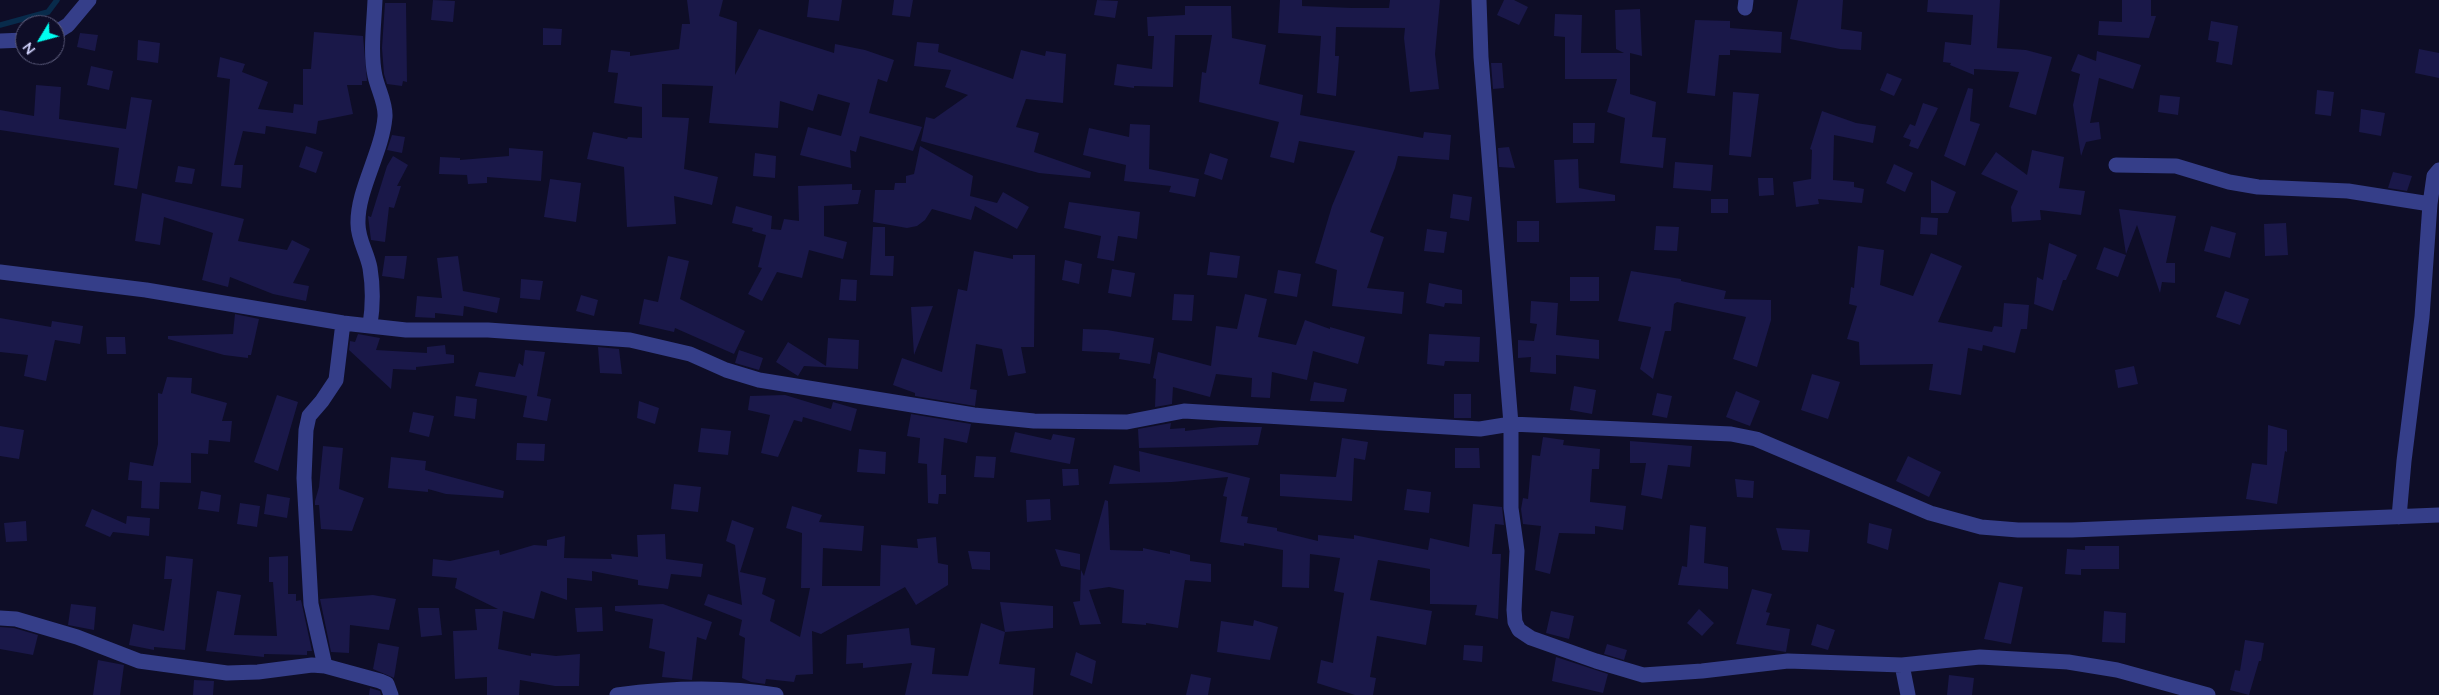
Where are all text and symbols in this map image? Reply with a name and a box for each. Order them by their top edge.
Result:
north arrow [15,15,65,65]
text: N [18,39,38,58]

